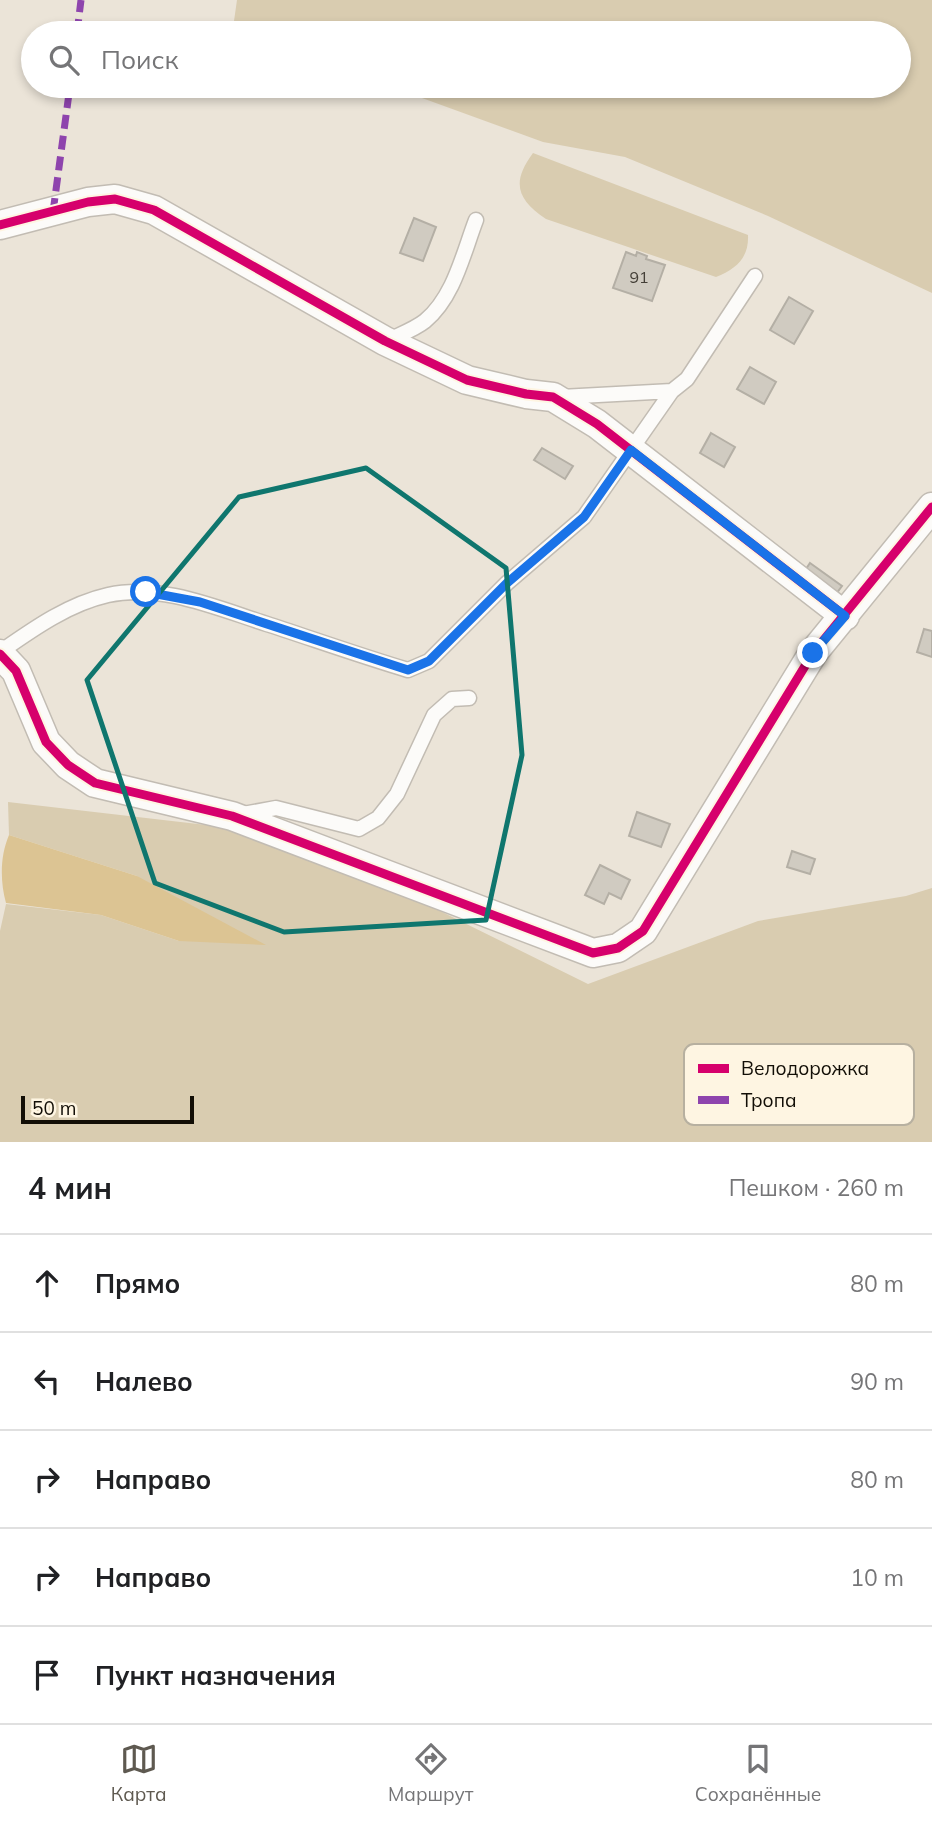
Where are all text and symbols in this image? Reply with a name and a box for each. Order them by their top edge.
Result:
search box [21,21,911,98]
icon: search [45,41,83,79]
text: Поиск [101,43,179,76]
house number: 91 [629,267,649,287]
route start [130,576,161,607]
route end [797,637,828,668]
legend [684,1044,914,1125]
text: Велодорожка [741,1056,869,1080]
text: Тропа [741,1088,797,1112]
scale bar [21,1093,194,1125]
text: 50 m [32,1096,76,1120]
text: 4 мин [28,1169,112,1207]
text: Пешком · 260 m [729,1173,904,1202]
icon: ahead [28,1264,66,1302]
text: Прямо [95,1267,180,1300]
text: 80 m [850,1269,904,1298]
icon: left [28,1362,66,1400]
text: Налево [95,1365,193,1398]
text: 90 m [850,1367,904,1396]
icon: right [28,1460,66,1498]
text: Направо [95,1463,211,1496]
text: 80 m [850,1465,904,1494]
icon: right [28,1558,66,1596]
text: Направо [95,1561,211,1594]
text: 10 m [850,1563,904,1592]
icon: arrive [28,1656,66,1694]
text: Пункт назначения [95,1659,336,1692]
tab: Карта [111,1740,167,1806]
tab: Маршрут [388,1740,473,1806]
tab: Сохранённые [695,1740,821,1806]

